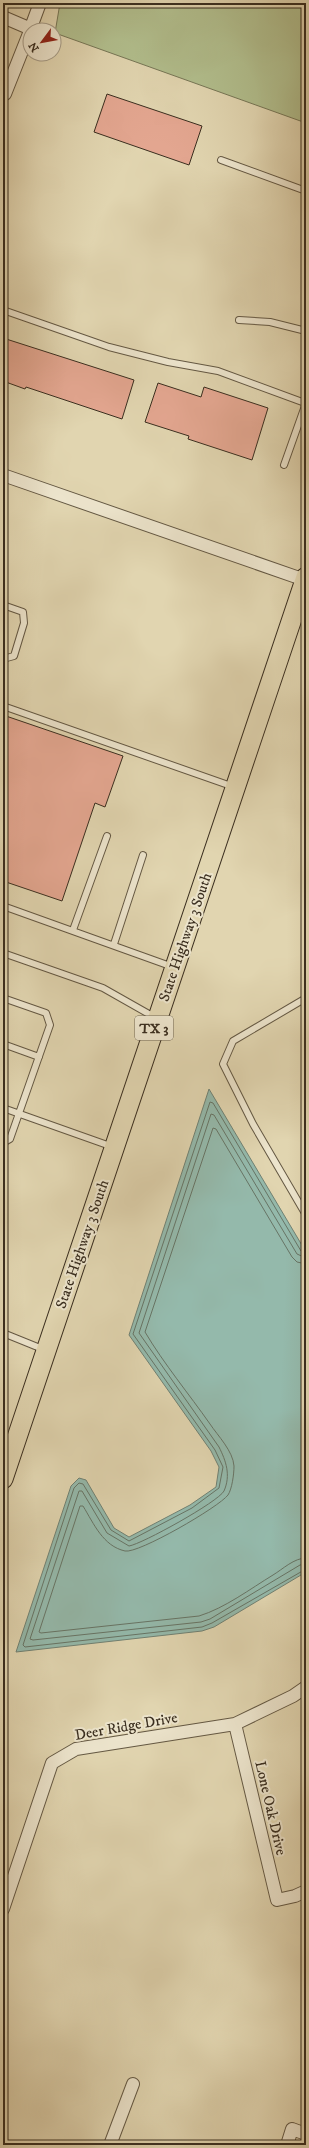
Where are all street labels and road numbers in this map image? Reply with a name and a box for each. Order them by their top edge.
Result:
street label: State Highway 3 South [155,870,216,1004]
road number: TX 3 [135,1016,173,1040]
street label: State Highway 3 South [52,1177,113,1311]
street label: Deer Ridge Drive [73,1708,179,1745]
street label: Lone Oak Drive [250,1759,291,1857]

